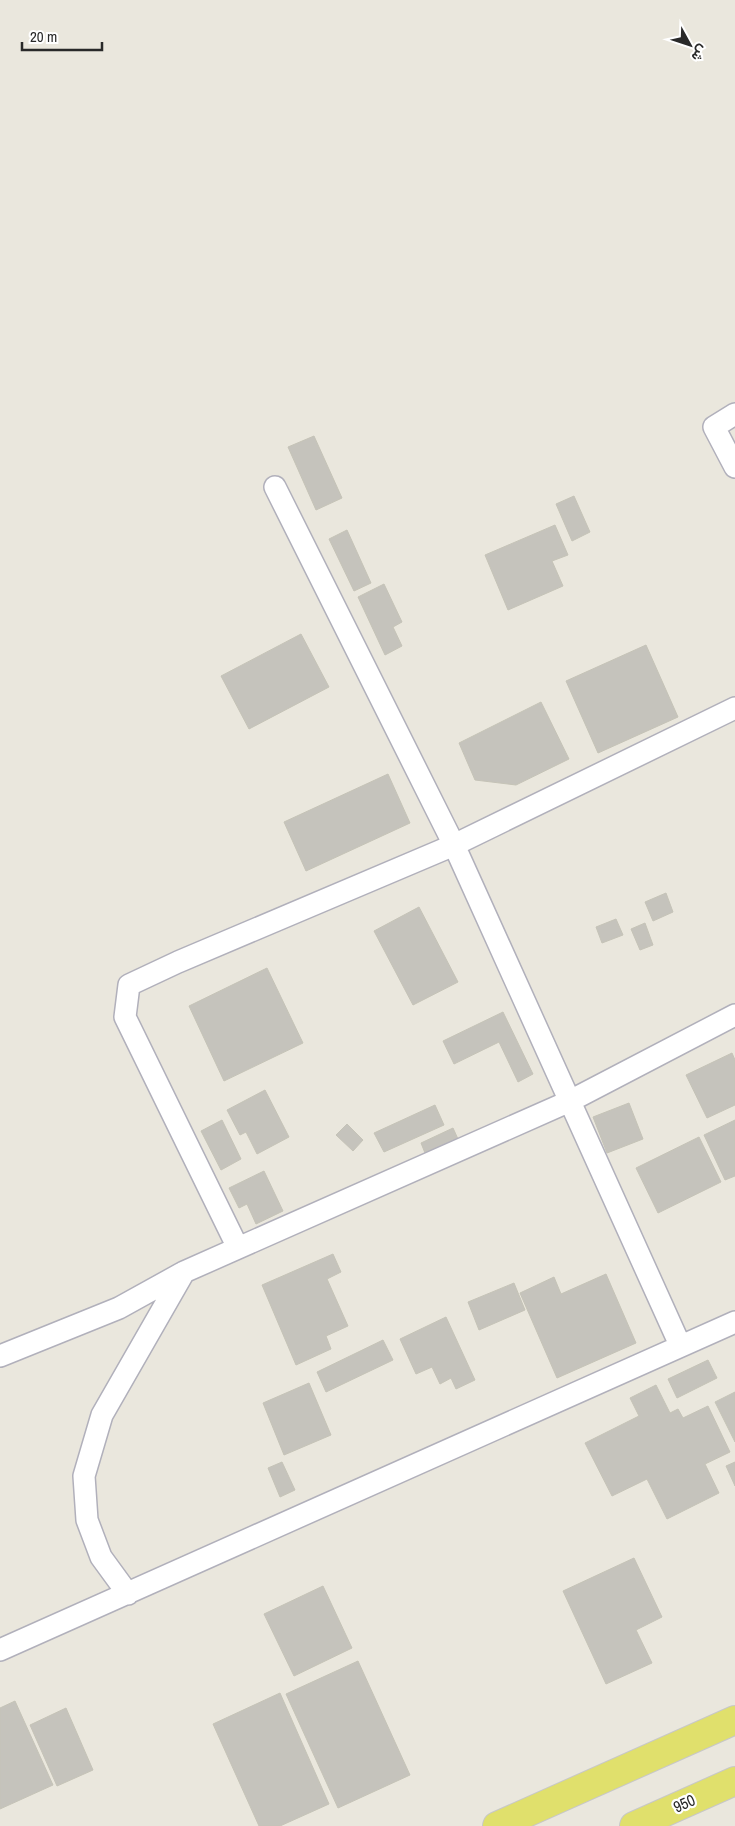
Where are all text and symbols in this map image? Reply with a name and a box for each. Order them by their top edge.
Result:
scale bar [22,20,102,52]
north arrow [665,20,715,70]
text: 20 m [30,26,57,47]
text: ش [688,41,712,66]
street label: 950 [670,1788,698,1818]

